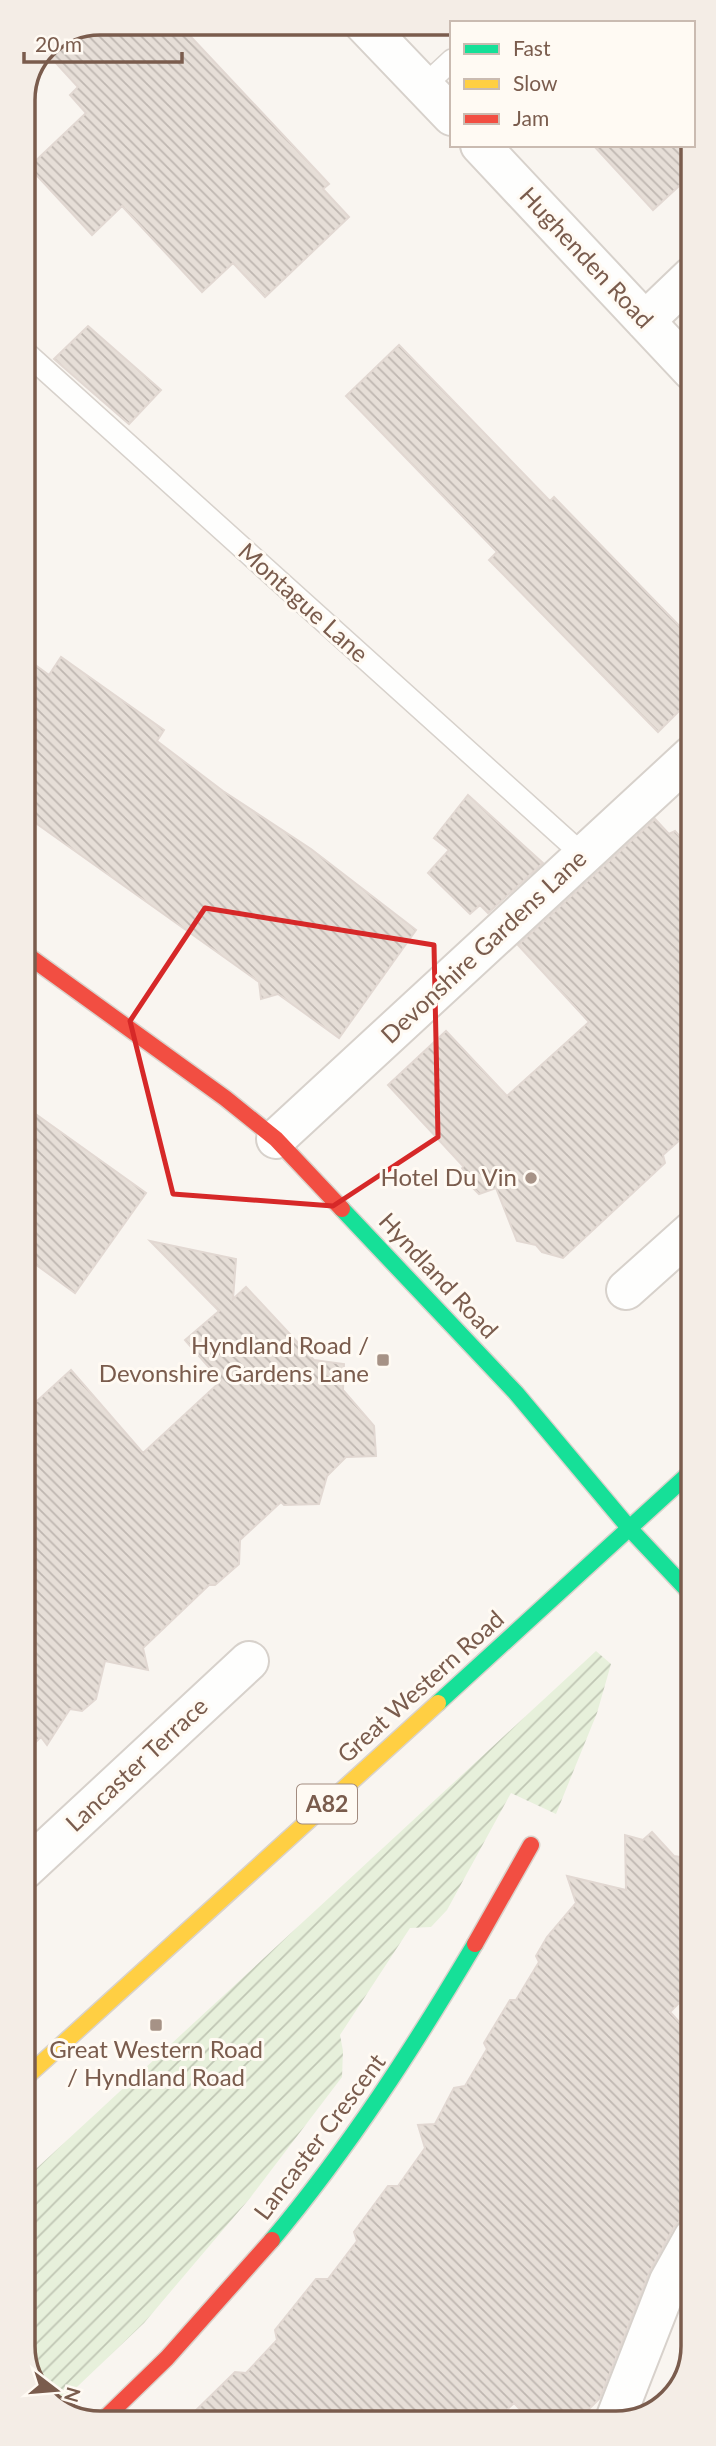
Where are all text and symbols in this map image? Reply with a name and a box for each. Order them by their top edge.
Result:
scale bar [24,21,182,65]
legend [450,21,695,147]
text: 20 m [35,31,82,56]
text: Fast [513,35,551,60]
text: Slow [513,70,558,95]
text: Jam [513,105,549,130]
street label: Hughenden Road [514,180,660,334]
street label: Montague Lane [233,536,375,668]
street label: Devonshire Gardens Lane [374,843,592,1049]
place label: Hotel Du Vin [381,1162,517,1191]
marker: Hotel Du Vin [523,1170,539,1186]
street label: Hyndland Road [374,1206,505,1344]
place label: Hyndland Road / Devonshire Gardens Lane [99,1330,369,1387]
marker: Hyndland Road / Devonshire Gardens Lane [375,1352,391,1368]
street label: Great Western Road [331,1604,509,1768]
street label: Lancaster Terrace [59,1691,213,1837]
road number: A82 [297,1784,357,1824]
marker: Great Western Road / Hyndland Road [148,2017,164,2033]
place label: Great Western Road / Hyndland Road [49,2034,263,2091]
street label: Lancaster Crescent [247,2047,391,2225]
north arrow [21,2355,91,2425]
text: N [60,2385,86,2405]

